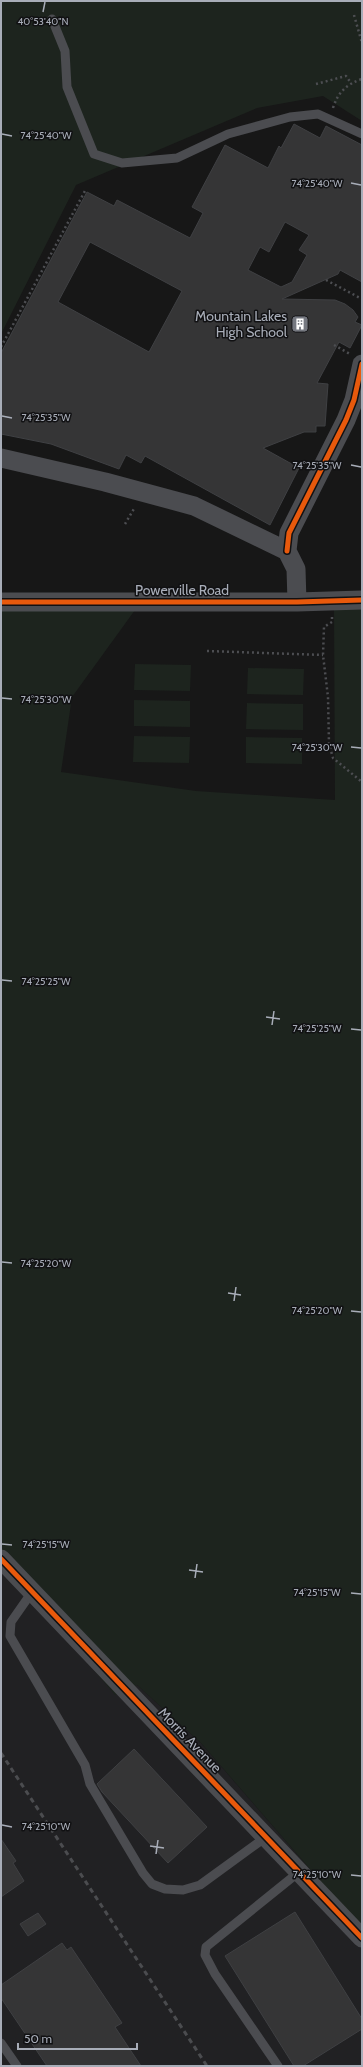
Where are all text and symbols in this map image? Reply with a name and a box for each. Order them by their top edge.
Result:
text: 40°53'40"N [17,15,69,28]
text: 74°25'40"W [21,129,72,142]
text: 74°25'40"W [292,177,343,190]
place label: Mountain Lakes High School [195,307,288,341]
building icon: Mountain Lakes High School [290,314,310,334]
text: 74°25'35"W [21,411,71,424]
text: 74°25'35"W [292,459,342,472]
street label: Powerville Road [135,581,229,599]
text: 74°25'30"W [21,693,72,706]
text: 74°25'30"W [292,741,343,754]
text: 74°25'25"W [22,975,71,988]
text: 74°25'25"W [293,1022,342,1035]
text: 74°25'20"W [21,1257,72,1270]
text: 74°25'20"W [292,1304,343,1317]
text: 74°25'15"W [23,1538,70,1551]
text: 74°25'15"W [294,1586,341,1599]
street label: Morris Avenue [154,1704,226,1776]
text: 74°25'10"W [22,1820,71,1833]
text: 74°25'10"W [293,1868,342,1881]
scale bar [18,2025,137,2051]
text: 50 m [24,2031,52,2046]

